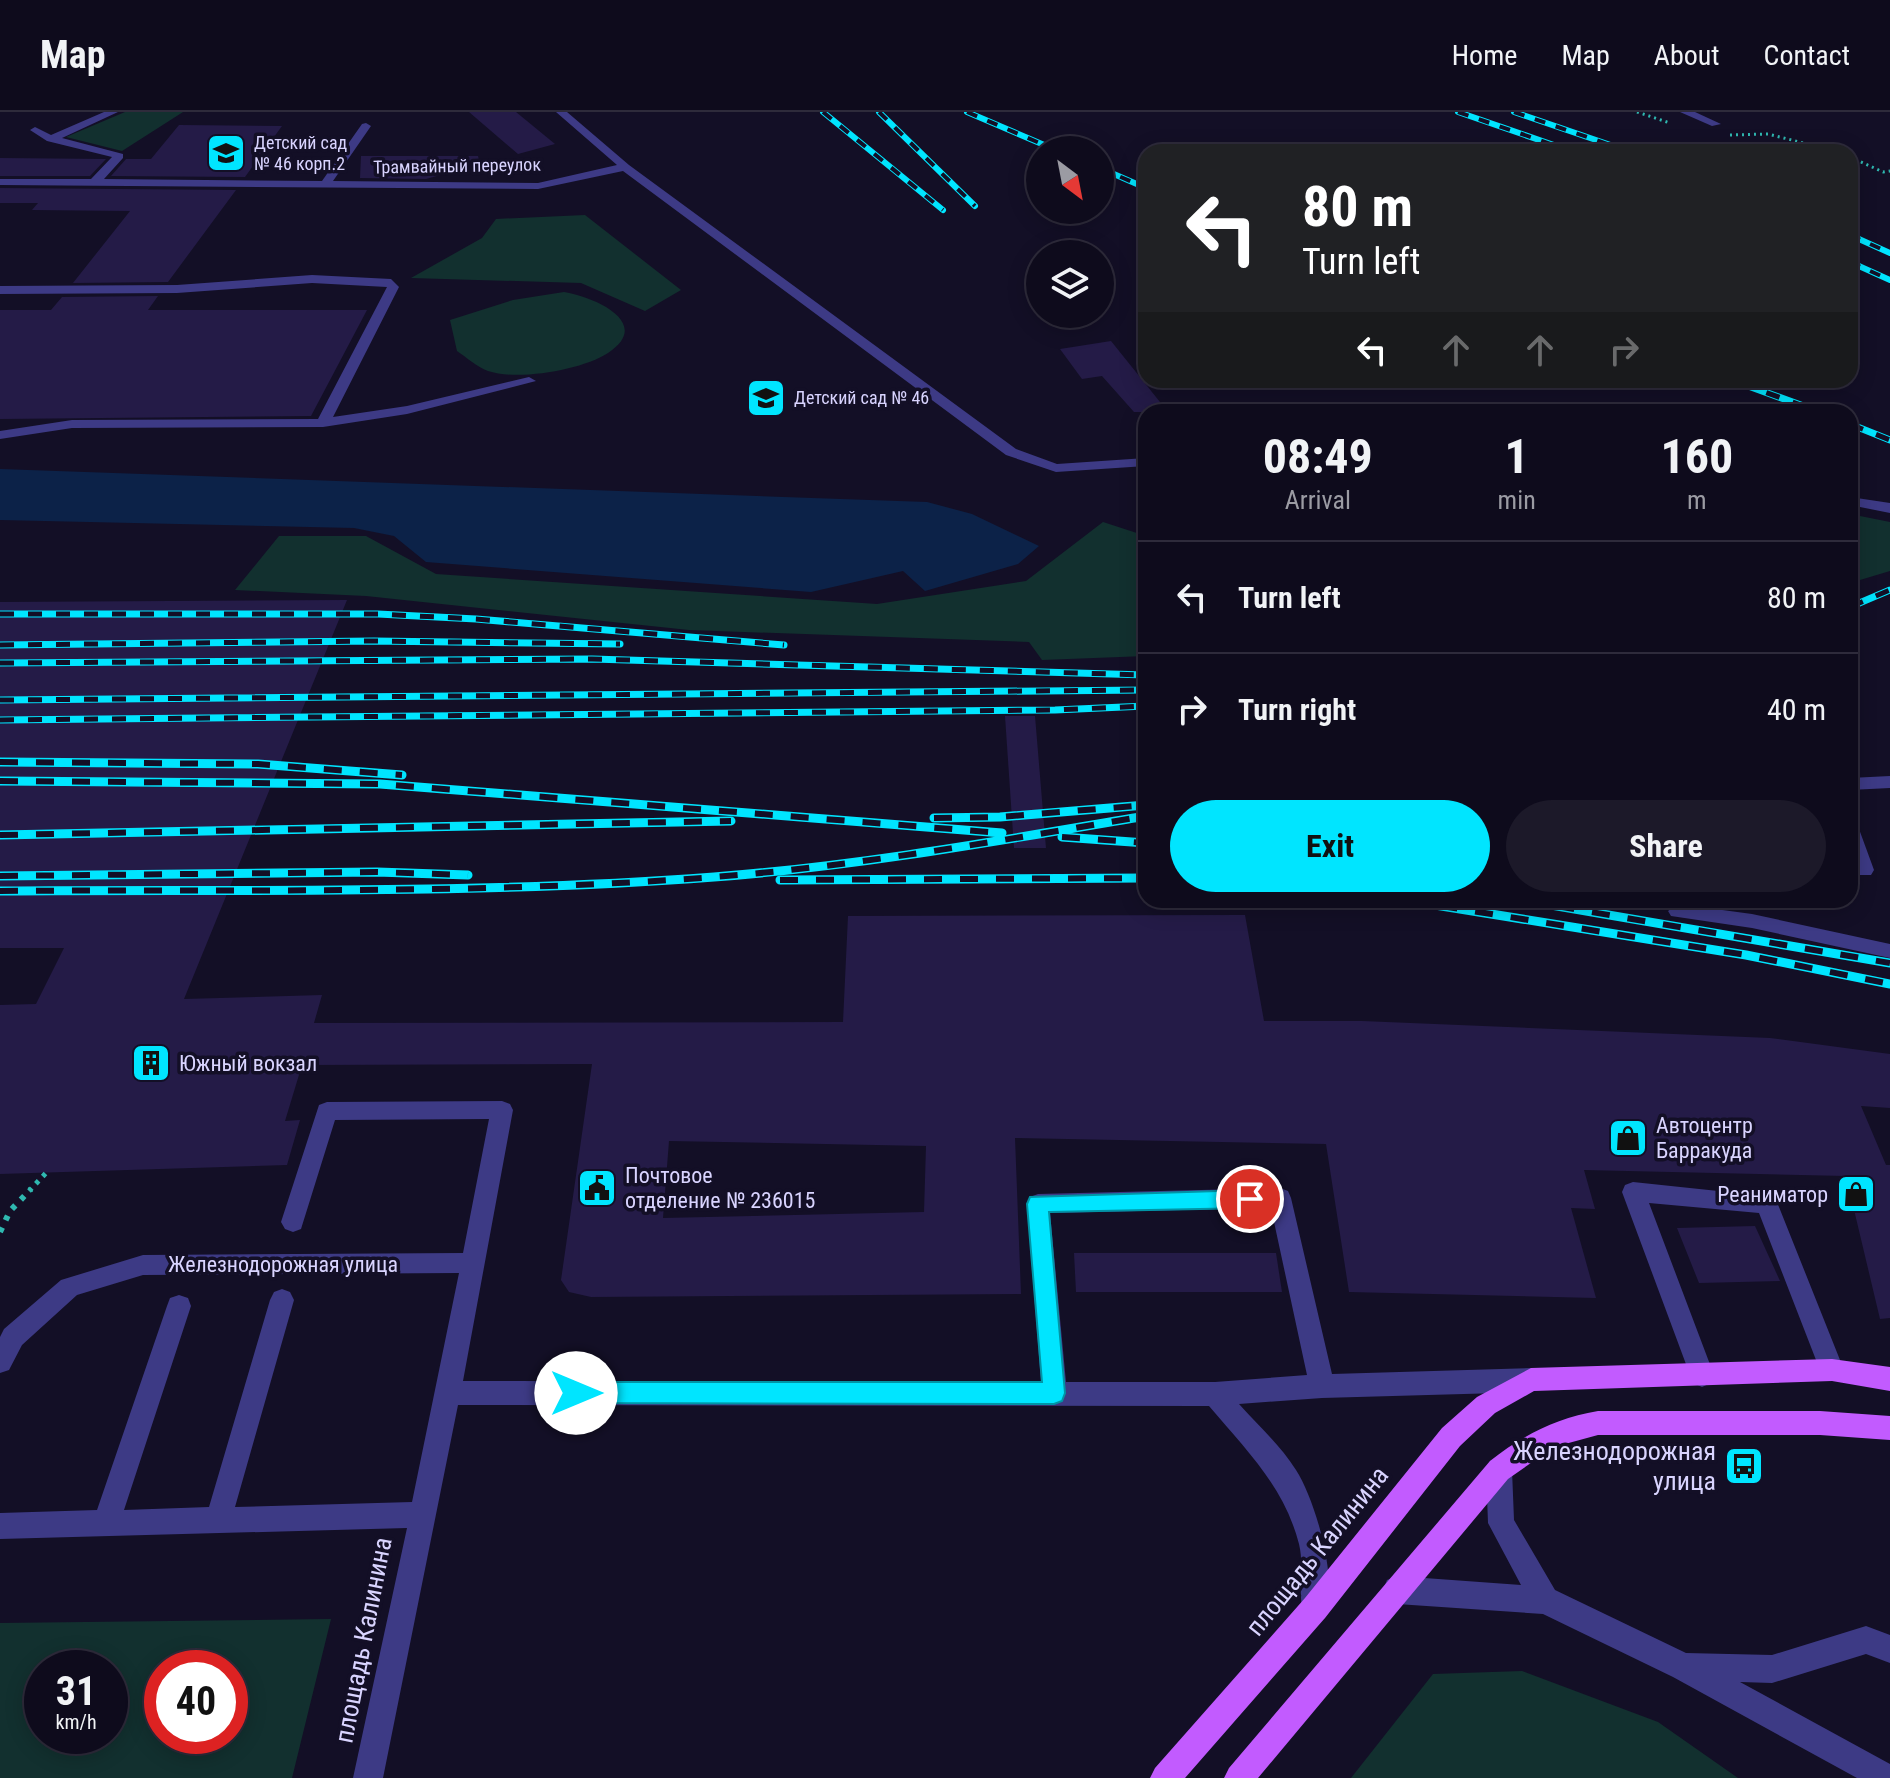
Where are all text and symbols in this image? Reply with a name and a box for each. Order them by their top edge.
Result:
text: Map [40,33,106,77]
text: Home [1452,39,1517,72]
text: Map [1561,39,1610,72]
text: About [1654,39,1720,72]
text: Contact [1764,39,1850,72]
school or university icon: Детский сад № 46 корп.2 [205,132,247,174]
place label: Детский сад № 46 корп.2 [254,132,348,174]
north arrow [1026,136,1114,224]
map controls [1026,136,1114,328]
street label: Трамвайный переулок [373,154,541,177]
text: 80 m [1302,174,1413,240]
icon: left [1170,176,1274,280]
button: layers [1026,240,1114,328]
text: Turn left [1302,241,1420,283]
icon: left [1350,328,1394,372]
icon: ahead [1434,328,1478,372]
icon: ahead [1518,328,1562,372]
icon: right [1602,328,1646,372]
school or university icon: Детский сад № 46 [745,377,787,419]
place label: Детский сад № 46 [794,387,929,408]
text: 08:49 [1263,428,1373,485]
text: 1 [1505,428,1529,485]
text: 160 [1660,428,1733,485]
text: Arrival [1285,485,1351,515]
text: min [1498,485,1536,515]
text: m [1687,485,1707,515]
icon: left [1170,575,1214,619]
text: Turn left [1238,580,1341,615]
text: 80 m [1767,580,1826,615]
icon: right [1170,687,1214,731]
text: Turn right [1238,692,1356,727]
text: 40 m [1767,692,1826,727]
button: Exit [1170,800,1490,892]
button: Share [1506,800,1826,892]
building icon: Южный вокзал [130,1042,172,1084]
place label: Южный вокзал [179,1051,317,1076]
place label: Автоцентр Барракуда [1656,1113,1753,1163]
shop icon: Автоцентр Барракуда [1607,1117,1649,1159]
place label: Почтовое отделение № 236015 [625,1163,815,1213]
pin [1216,1165,1284,1233]
public building icon: Почтовое отделение № 236015 [576,1167,618,1209]
shop icon: Реаниматор [1835,1173,1877,1215]
icon: arrive [1228,1177,1272,1221]
place label: Реаниматор [1717,1182,1828,1207]
street label: Железнодорожная улица [168,1252,398,1277]
position arrow [534,1351,618,1435]
place label: Железнодорожная улица [1513,1436,1716,1496]
bus stop icon: Железнодорожная улица [1723,1445,1765,1487]
street label: площадь Калинина [1240,1460,1394,1642]
street label: площадь Калинина [328,1535,398,1745]
speed limit sign: 40 [144,1650,248,1754]
text: 31 [56,1668,96,1715]
text: km/h [55,1710,97,1734]

